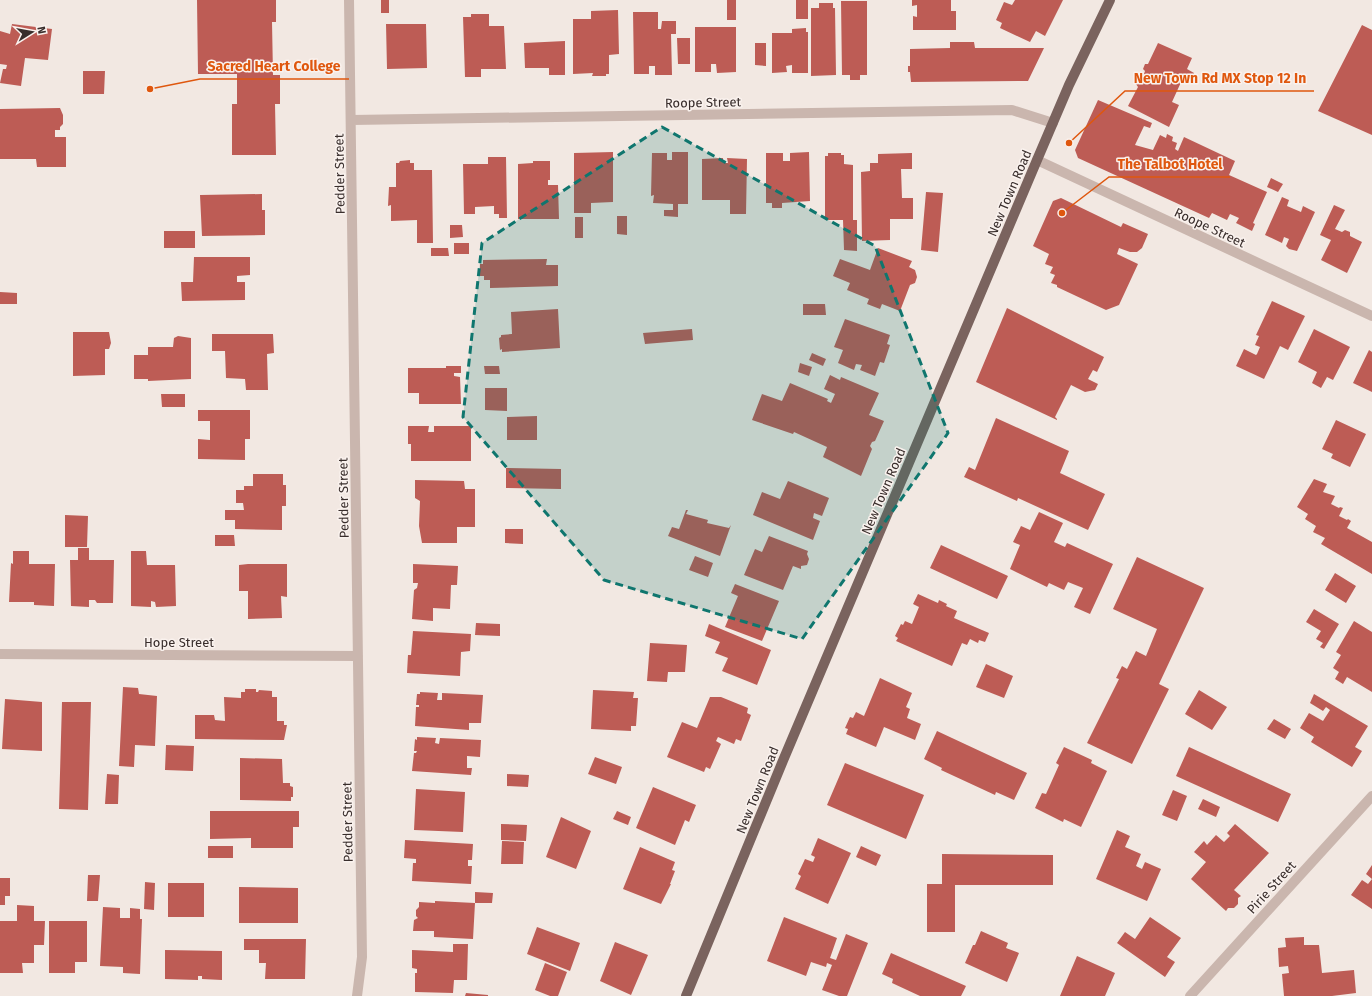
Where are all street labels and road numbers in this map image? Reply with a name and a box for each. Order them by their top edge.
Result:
street label: Roope Street [665,94,742,111]
street label: Pedder Street [331,133,348,214]
street label: New Town Road [984,148,1034,239]
street label: Roope Street [1172,205,1248,251]
street label: New Town Road [858,446,908,537]
street label: Pedder Street [335,457,352,538]
street label: Hope Street [144,635,214,650]
street label: New Town Road [733,744,782,836]
street label: Pedder Street [339,781,356,862]
street label: Pirie Street [1244,858,1299,917]

